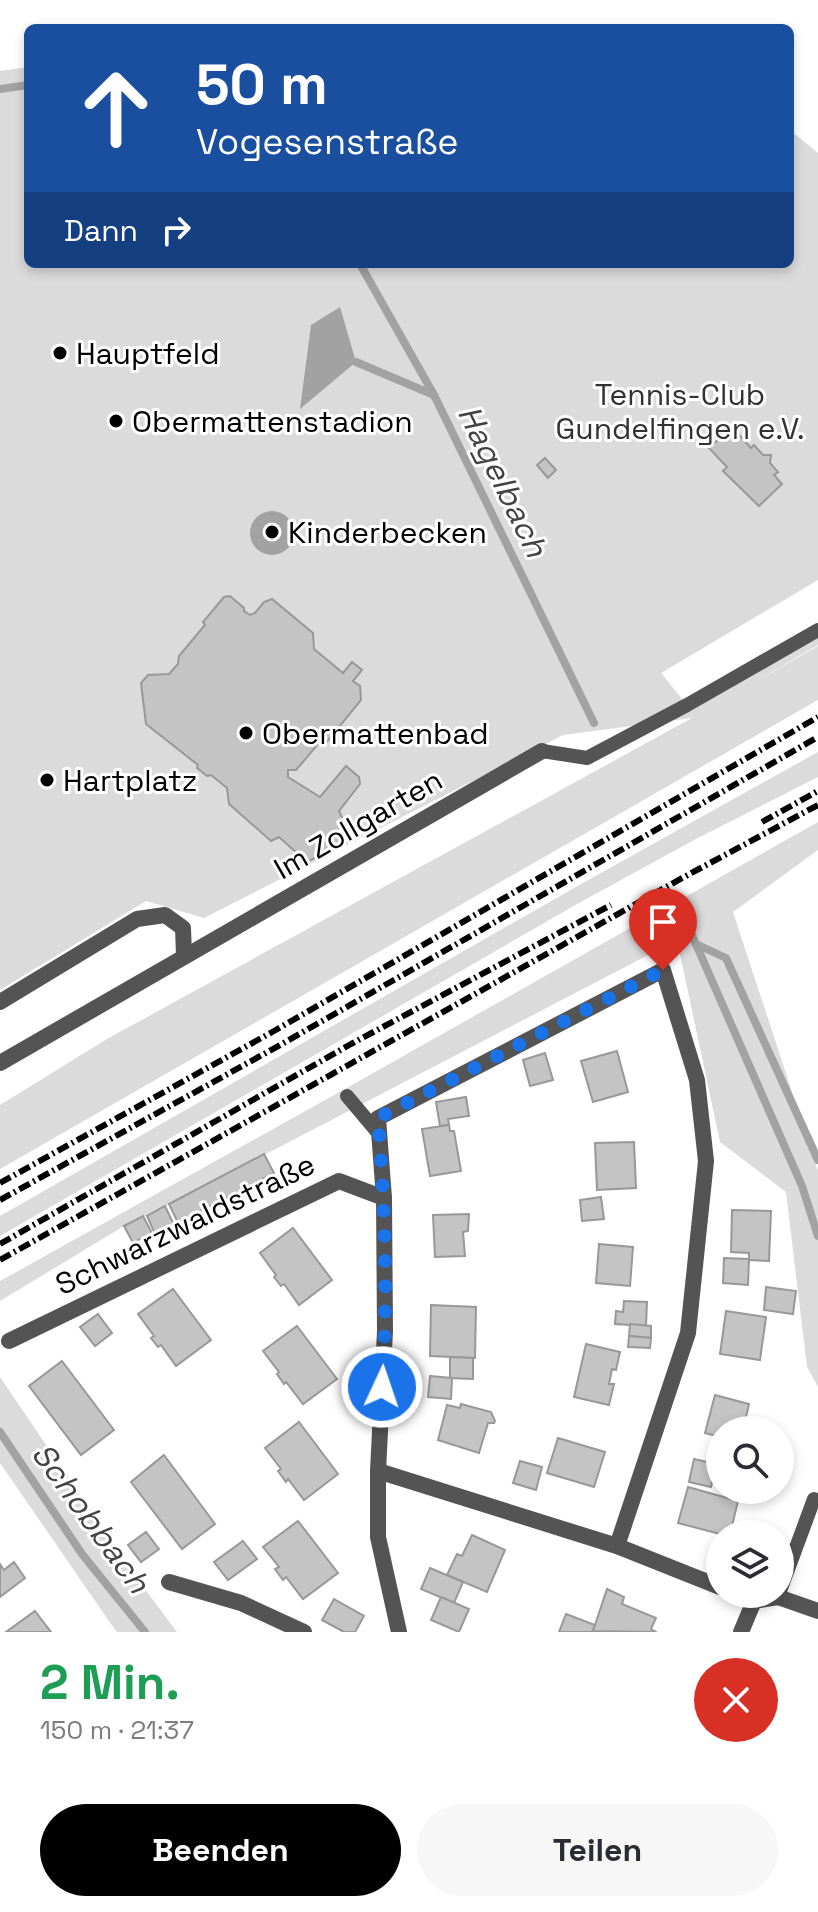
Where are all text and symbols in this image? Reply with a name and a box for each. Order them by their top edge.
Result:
text: 50 m [196,49,328,120]
icon: ahead [64,56,168,160]
text: Vogesenstraße [196,119,459,165]
icon: right [154,208,198,252]
text: Dann [64,211,138,250]
place label: Hauptfeld [76,334,220,373]
marker: Hauptfeld [51,344,69,362]
park label: Tennis-Club Gundelfingen e.V. [555,375,805,448]
water label: Hagelbach [449,399,557,565]
place label: Obermattenstadion [132,402,413,441]
marker: Obermattenstadion [107,412,125,430]
place label: Kinderbecken [288,513,487,552]
marker: Kinderbecken [263,523,281,541]
place label: Obermattenbad [262,714,489,753]
marker: Obermattenbad [237,724,255,742]
street label: Im Zollgarten [267,760,449,888]
place label: Hartplatz [63,761,197,800]
marker: Hartplatz [38,771,56,789]
pin [629,888,697,970]
icon: arrive [641,900,685,944]
street label: Schwarzwaldstraße [49,1144,321,1304]
position arrow [340,1345,424,1429]
map controls [706,1416,794,1608]
button: search [706,1416,794,1504]
water label: Schobbach [23,1435,160,1602]
button: layers [706,1520,794,1608]
text: 2 Min. [40,1652,180,1713]
button: close [694,1658,778,1742]
text: 150 m · 21:37 [40,1713,194,1747]
button: Beenden [40,1804,401,1896]
button: Teilen [417,1804,778,1896]

